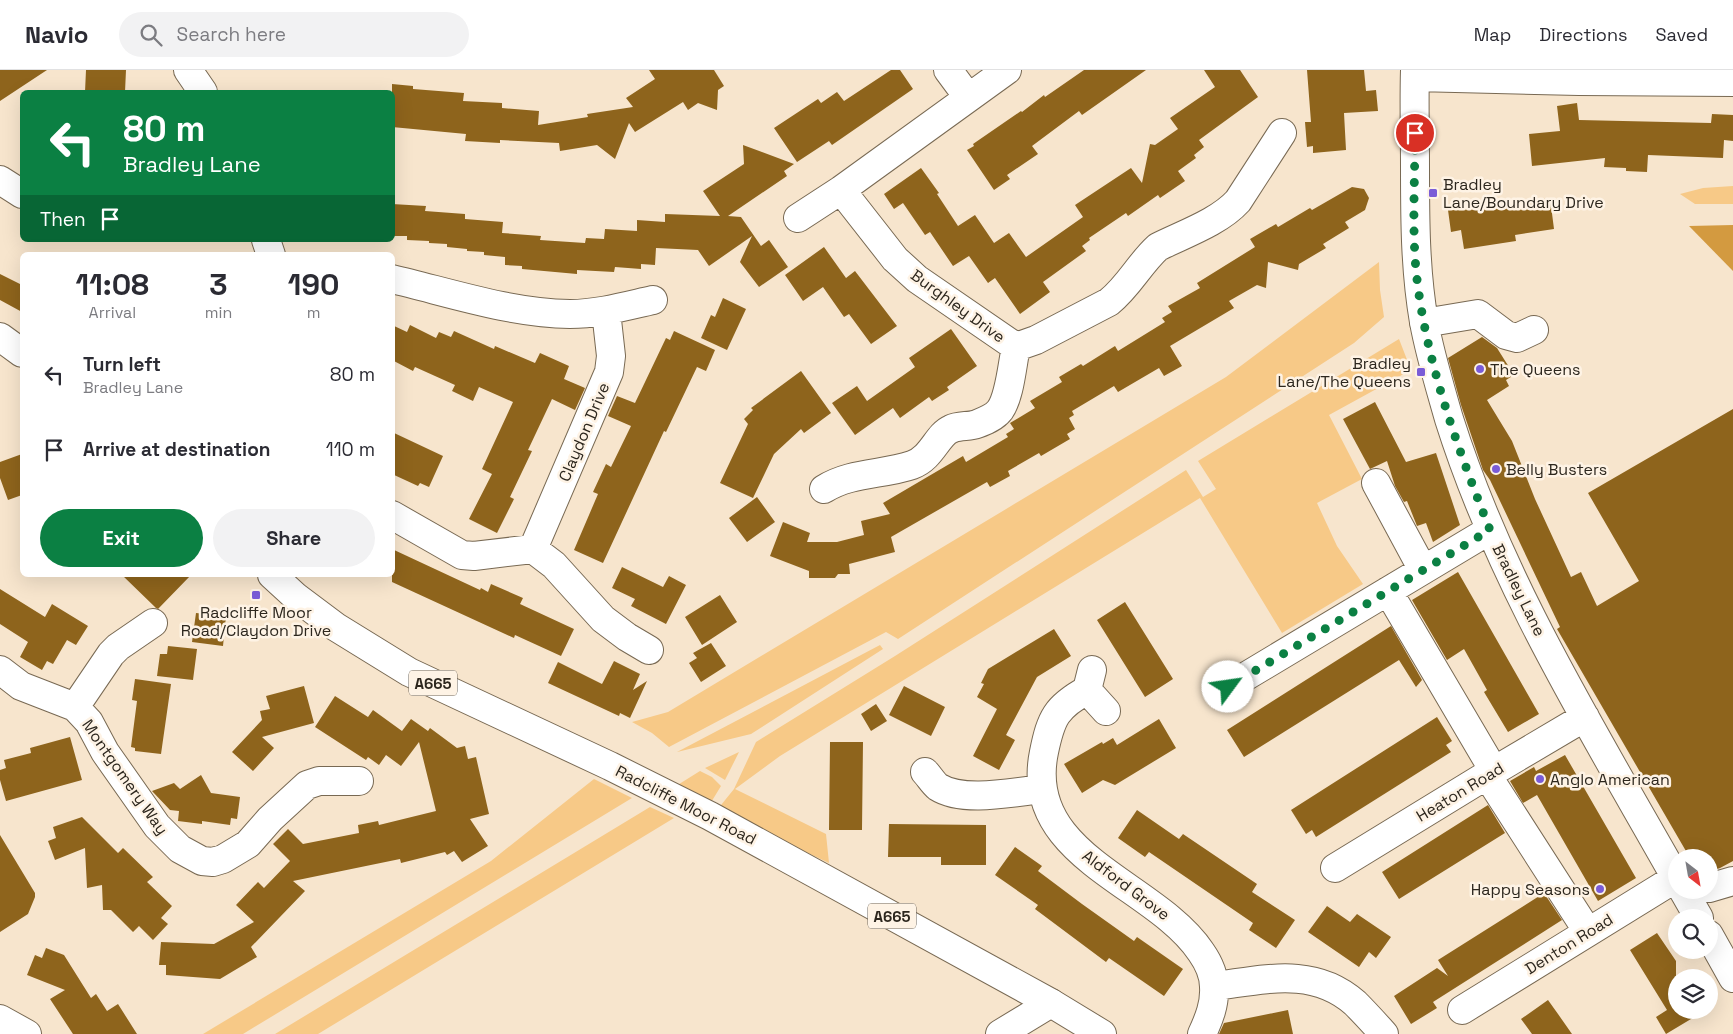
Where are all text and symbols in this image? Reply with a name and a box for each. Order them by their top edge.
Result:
search box [119,12,469,57]
text: Navio [25,19,89,50]
icon: search [137,21,165,49]
text: Search here [177,22,286,47]
text: Map [1474,23,1511,46]
text: Directions [1539,23,1628,46]
text: Saved [1656,23,1708,46]
text: 80 m [123,107,205,151]
icon: left [40,110,105,175]
pin [1394,112,1436,154]
icon: arrive [1401,119,1429,147]
text: Bradley Lane [123,150,261,178]
place label: Bradley Lane/Boundary Drive [1443,174,1604,213]
marker: Bradley Lane/Boundary Drive [1427,187,1439,199]
icon: arrive [96,205,124,233]
text: Then [40,207,86,232]
text: 11:08 [76,265,149,304]
text: 3 [209,265,228,304]
text: 190 [288,265,339,304]
street label: Burghley Drive [907,265,1009,347]
text: Arrival [89,302,136,323]
text: min [205,302,232,323]
text: m [307,302,320,323]
text: Turn left [83,352,161,377]
place label: Bradley Lane/The Queens [1278,353,1411,392]
place label: The Queens [1490,359,1580,380]
icon: left [40,361,68,389]
text: 80 m [330,362,375,387]
marker: The Queens [1474,363,1486,375]
marker: Bradley Lane/The Queens [1415,366,1427,378]
text: Bradley Lane [83,377,183,398]
street label: Claydon Drive [554,379,614,485]
icon: arrive [40,436,68,464]
text: Arrive at destination [83,437,271,462]
text: 110 m [326,437,375,462]
place label: Belly Busters [1506,459,1607,480]
marker: Belly Busters [1490,463,1502,475]
button: Exit [40,509,203,567]
button: Share [213,509,375,567]
street label: Bradley Lane [1488,540,1550,640]
marker: Radcliffe Moor Road/Claydon Drive [250,589,262,601]
place label: Radcliffe Moor Road/Claydon Drive [181,602,331,641]
position arrow [1201,660,1253,712]
road number: A665 [409,670,457,696]
street label: Montgomery Way [77,715,173,839]
street label: Heaton Road [1412,758,1508,826]
street label: Radcliffe Moor Road [612,760,760,850]
place label: Anglo American [1550,769,1670,790]
marker: Anglo American [1534,773,1546,785]
street label: Aldford Grove [1078,845,1174,925]
north arrow [1668,849,1718,899]
map controls [1668,849,1718,1019]
place label: Happy Seasons [1471,879,1590,900]
marker: Happy Seasons [1594,883,1606,895]
road number: A665 [868,904,916,928]
street label: Denton Road [1521,909,1617,979]
button: search [1668,909,1718,959]
button: layers [1668,969,1718,1019]

